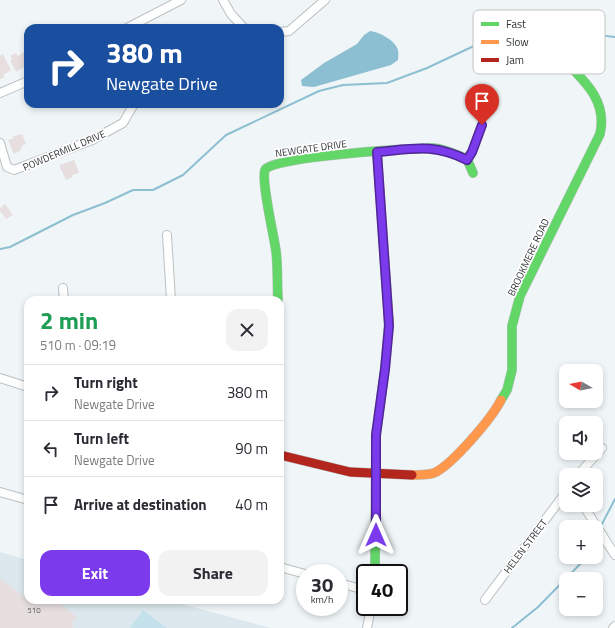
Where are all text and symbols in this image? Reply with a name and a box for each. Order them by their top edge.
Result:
legend [473,10,605,74]
text: Fast [506,16,526,32]
text: 380 m [106,31,183,74]
text: Slow [506,34,529,50]
icon: right [40,40,92,92]
text: Jam [506,52,524,68]
text: Newgate Drive [106,70,218,97]
pin [465,84,499,125]
icon: arrive [471,90,493,112]
street label: POWDERMILL DRIVE [21,126,108,175]
street label: NEWGATE DRIVE [274,136,348,161]
street label: BROOKMERE ROAD [504,216,553,298]
text: 2 min [40,302,98,338]
button: close [226,309,268,351]
text: 510 m · 09:19 [40,335,116,355]
north arrow [559,364,603,408]
map controls [559,364,603,616]
text: Turn right [74,371,138,394]
text: 380 m [227,381,268,404]
icon: right [40,382,62,404]
text: Newgate Drive [74,394,155,414]
button: sound [559,416,603,460]
text: Turn left [74,427,129,450]
text: 90 m [235,437,268,460]
icon: left [40,438,62,460]
text: Newgate Drive [74,450,155,470]
button: layers [559,468,603,512]
text: Arrive at destination [74,493,207,516]
text: 40 m [235,493,268,516]
icon: arrive [40,494,62,516]
position arrow [355,514,397,556]
street label: HELEN STREET [500,515,551,577]
button: + [559,520,603,564]
button: Exit [40,550,150,596]
button: Share [158,550,268,596]
speed limit sign: 40 [356,564,408,616]
text: 30 [311,569,333,600]
button: − [559,572,603,616]
text: km/h [311,592,333,607]
house number: 510 [27,604,41,616]

